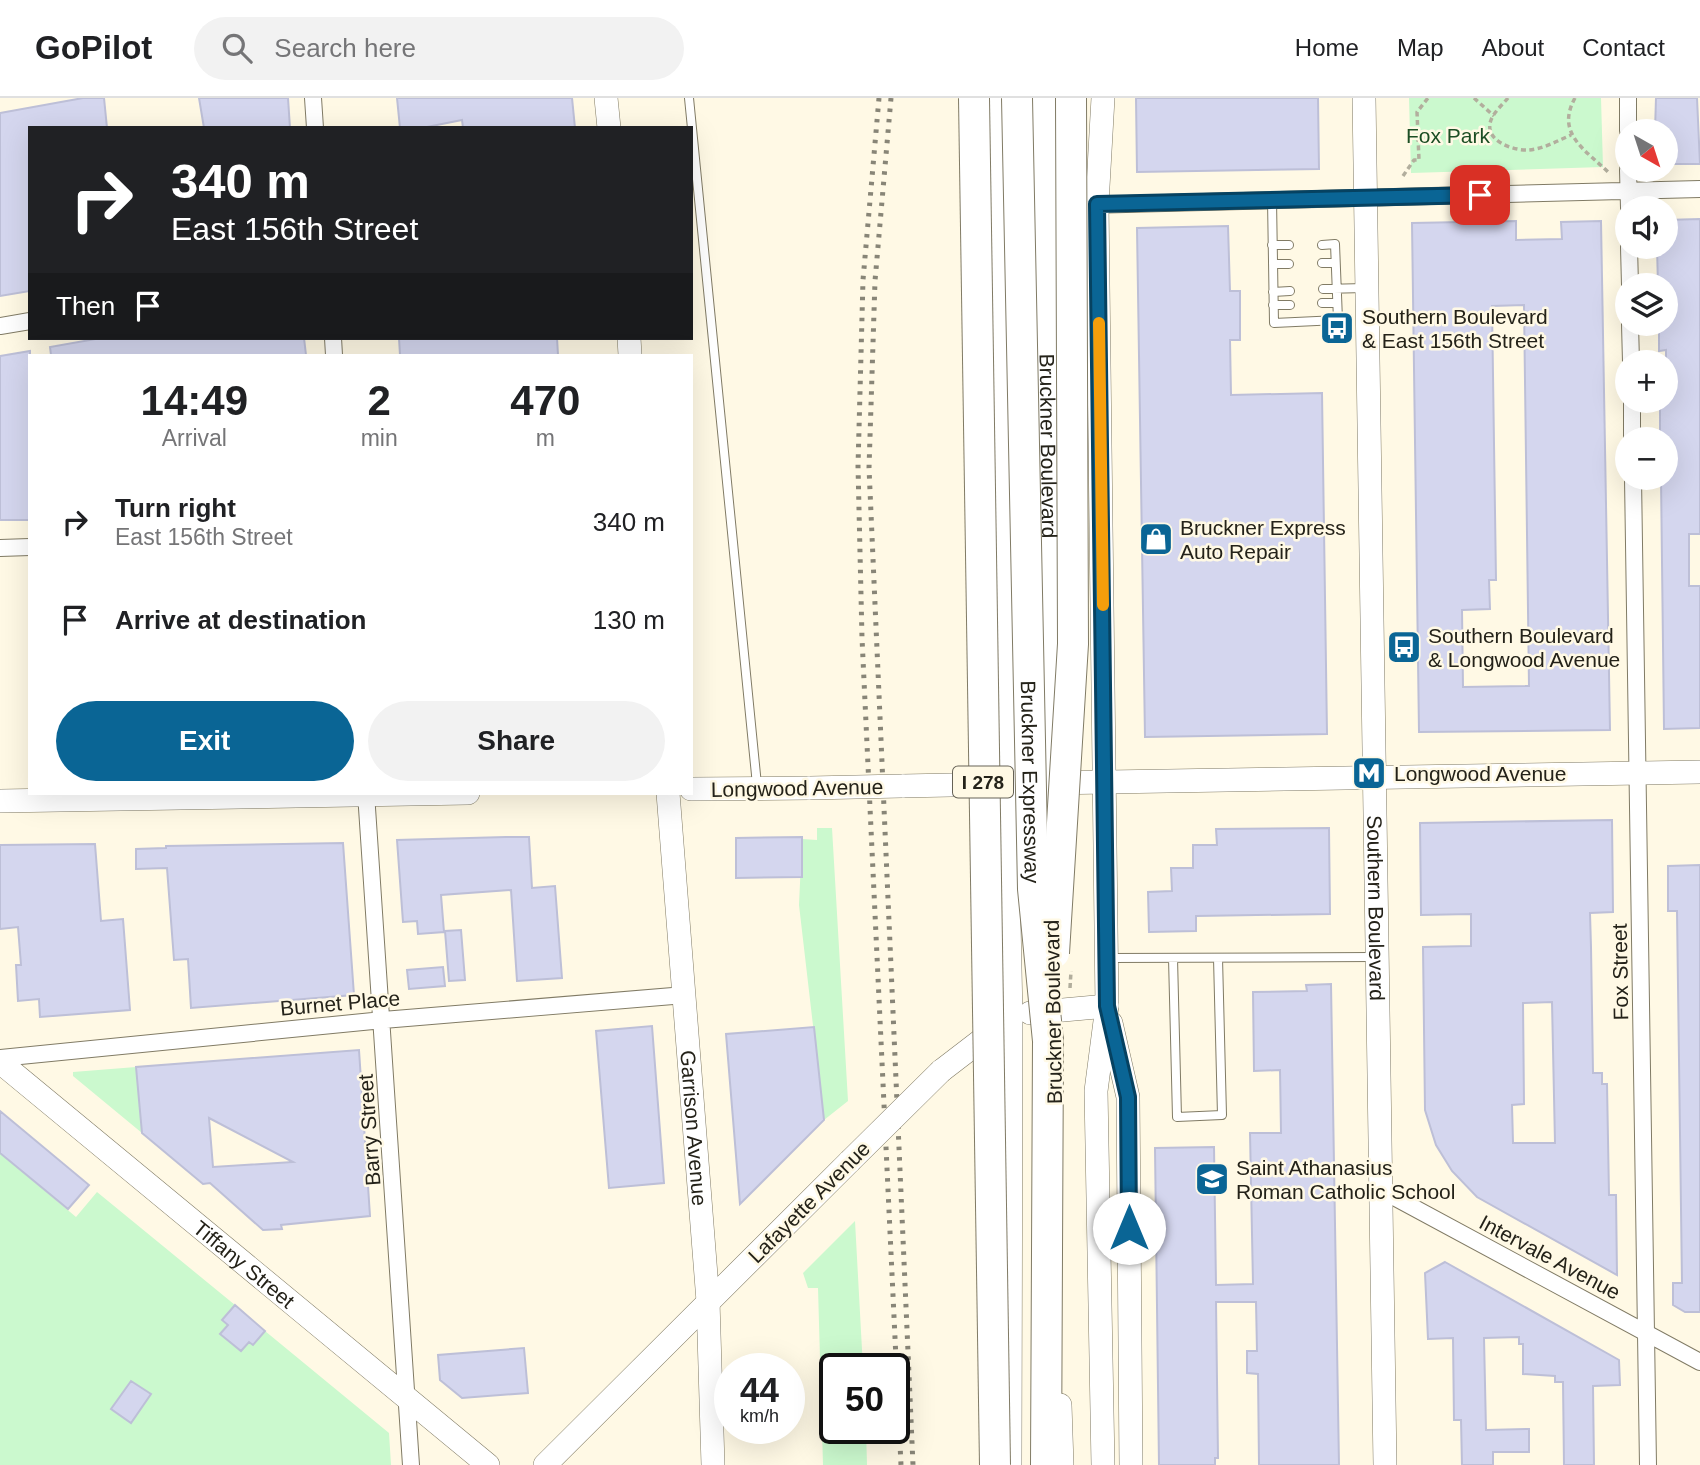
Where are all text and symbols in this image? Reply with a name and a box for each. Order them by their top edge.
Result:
search box [194,17,684,80]
text: GoPilot [35,29,152,66]
icon: search [218,29,256,67]
text: Search here [274,33,416,63]
text: Home [1295,34,1359,61]
text: Map [1397,34,1444,61]
text: About [1482,34,1544,61]
text: Contact [1582,34,1665,61]
north arrow [1615,119,1678,182]
map controls [1615,119,1678,490]
park label: Fox Park [1406,124,1491,147]
icon: right [56,154,147,245]
text: 340 m [171,154,310,208]
pin [1450,165,1510,225]
icon: arrive [1461,176,1499,214]
button: sound [1615,196,1678,259]
text: East 156th Street [171,211,418,247]
button: layers [1615,273,1678,336]
icon: arrive [129,287,167,325]
text: Then [56,291,115,321]
place label: Southern Boulevard & East 156th Street [1362,305,1548,352]
bus stop icon: Southern Boulevard & East 156th Street [1318,309,1356,347]
button: + [1615,350,1678,413]
street label: Bruckner Boulevard [1036,354,1062,538]
text: 14:49 [141,377,248,424]
text: 2 [367,377,391,424]
text: 470 [510,377,580,424]
text: Arrival [162,425,227,451]
text: min [361,425,398,451]
text: m [536,425,555,451]
button: − [1615,427,1678,490]
text: Turn right [115,493,236,523]
icon: right [56,503,94,541]
text: 340 m [593,507,665,537]
place label: Bruckner Express Auto Repair [1180,516,1346,563]
shop icon: Bruckner Express Auto Repair [1137,520,1175,558]
text: East 156th Street [115,524,293,550]
icon: arrive [56,601,94,639]
text: Arrive at destination [115,605,366,635]
text: 130 m [593,605,665,635]
place label: Southern Boulevard & Longwood Avenue [1428,624,1620,671]
bus stop icon: Southern Boulevard & Longwood Avenue [1385,628,1423,666]
street label: Bruckner Expressway [1017,680,1044,884]
button: Exit [56,701,354,781]
button: Share [368,701,665,781]
metro station icon: Longwood Avenue [1350,754,1388,792]
place label: Longwood Avenue [1394,762,1566,785]
road number: I 278 [953,766,1013,797]
street label: Longwood Avenue [711,775,883,801]
street label: Southern Boulevard [1364,815,1389,1001]
street label: Bruckner Boulevard [1040,920,1066,1104]
street label: Fox Street [1608,923,1632,1021]
street label: Burnet Place [279,986,401,1020]
street label: Garrison Avenue [677,1049,712,1207]
street label: Barry Street [354,1073,384,1187]
street label: Lafayette Avenue [744,1137,874,1267]
place label: Saint Athanasius Roman Catholic School [1236,1156,1455,1203]
school or university icon: Saint Athanasius Roman Catholic School [1193,1160,1231,1198]
position arrow [1092,1191,1166,1265]
street label: Intervale Avenue [1476,1210,1624,1304]
street label: Tiffany Street [189,1216,300,1312]
speed limit sign: 50 [819,1353,910,1444]
text: 44 [740,1370,779,1409]
text: km/h [740,1406,779,1426]

